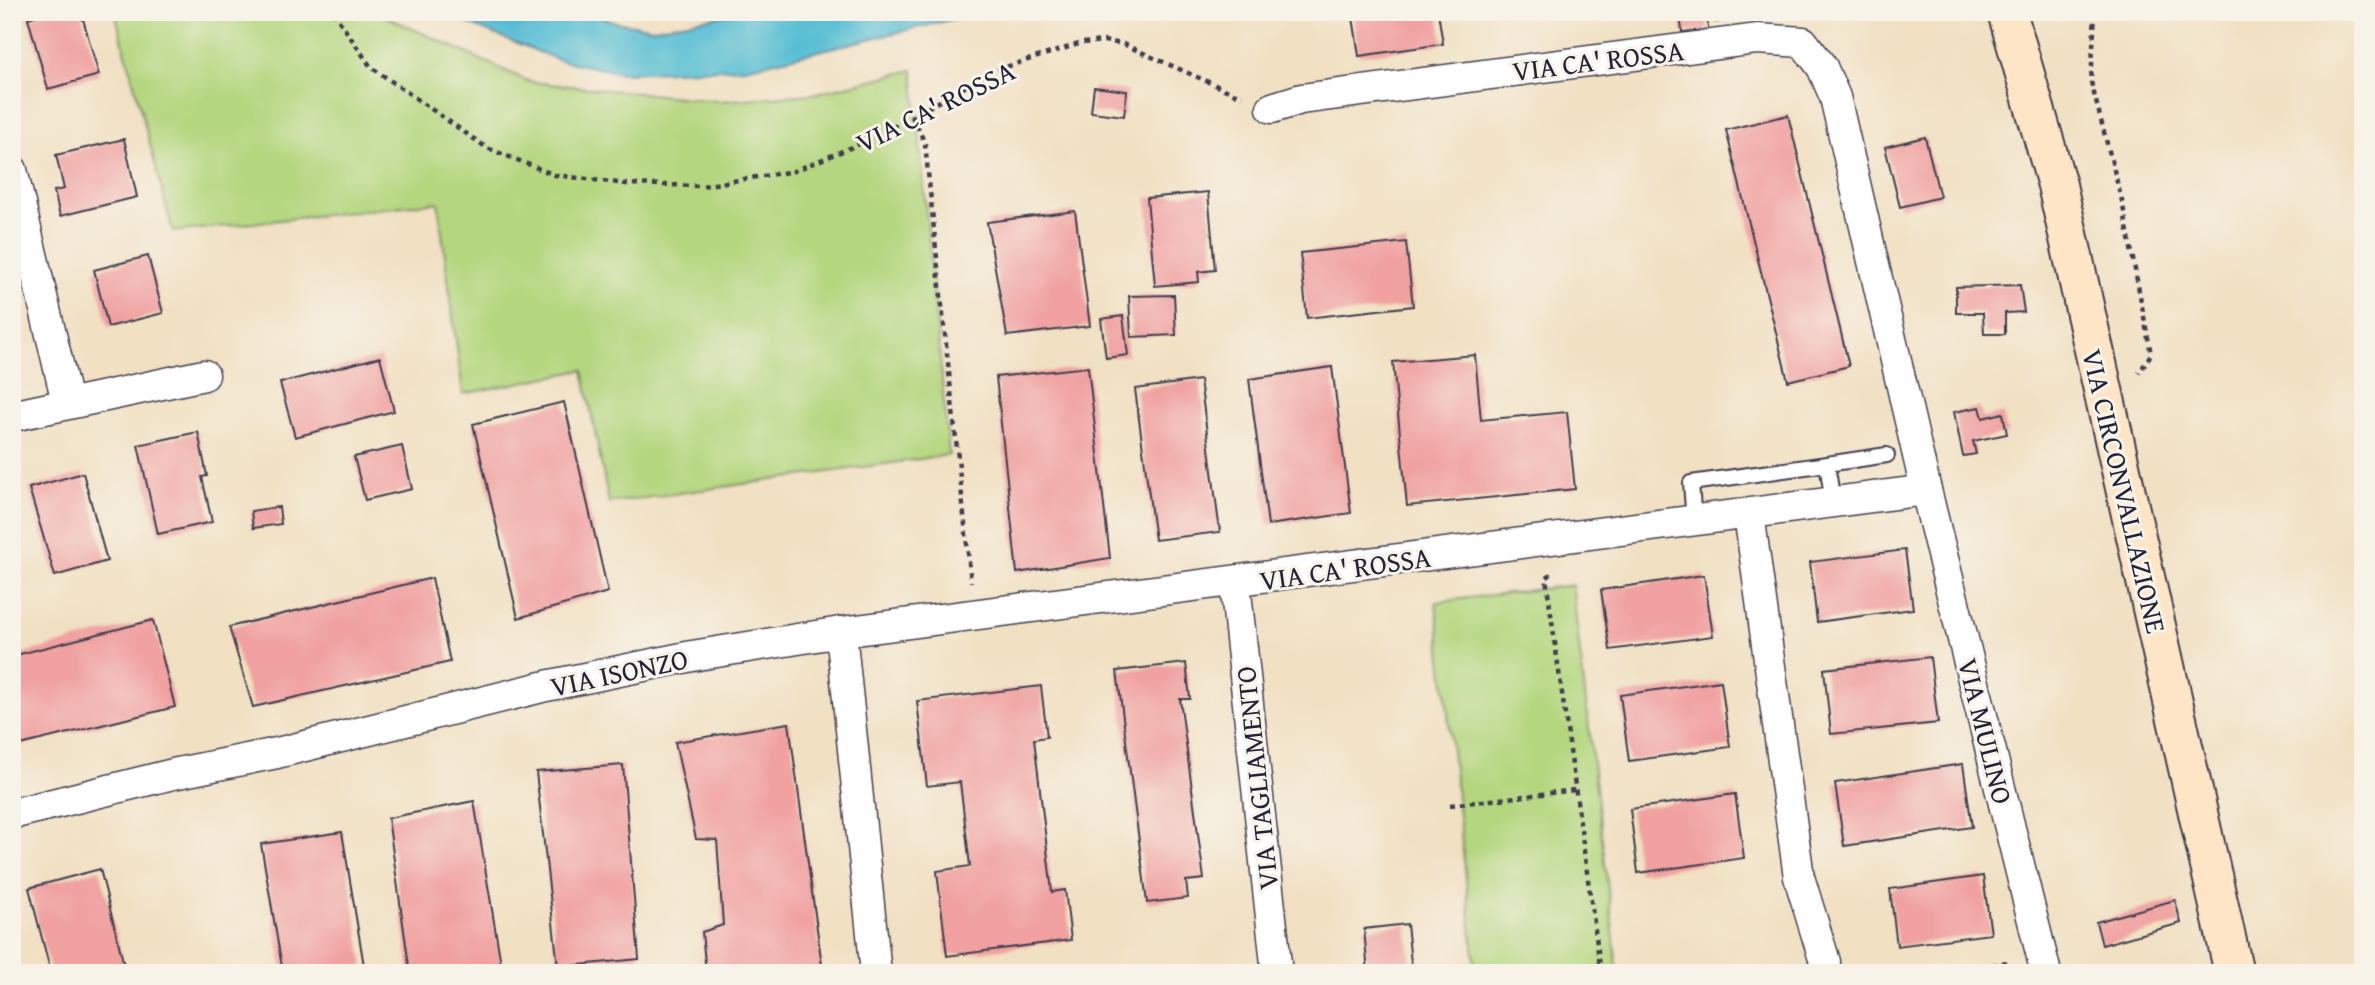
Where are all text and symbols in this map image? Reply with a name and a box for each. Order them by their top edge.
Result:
street label: VIA CA' ROSSA [1510,29,1686,91]
street label: VIA CA' ROSSA [849,50,1021,162]
street label: VIA CIRCONVALLAZIONE [2072,345,2178,637]
street label: VIA CA' ROSSA [1257,536,1433,600]
street label: VIA ISONZO [546,637,692,707]
street label: VIA MULINO [1948,654,2024,808]
street label: VIA TAGLIAMENTO [1224,664,1288,892]

